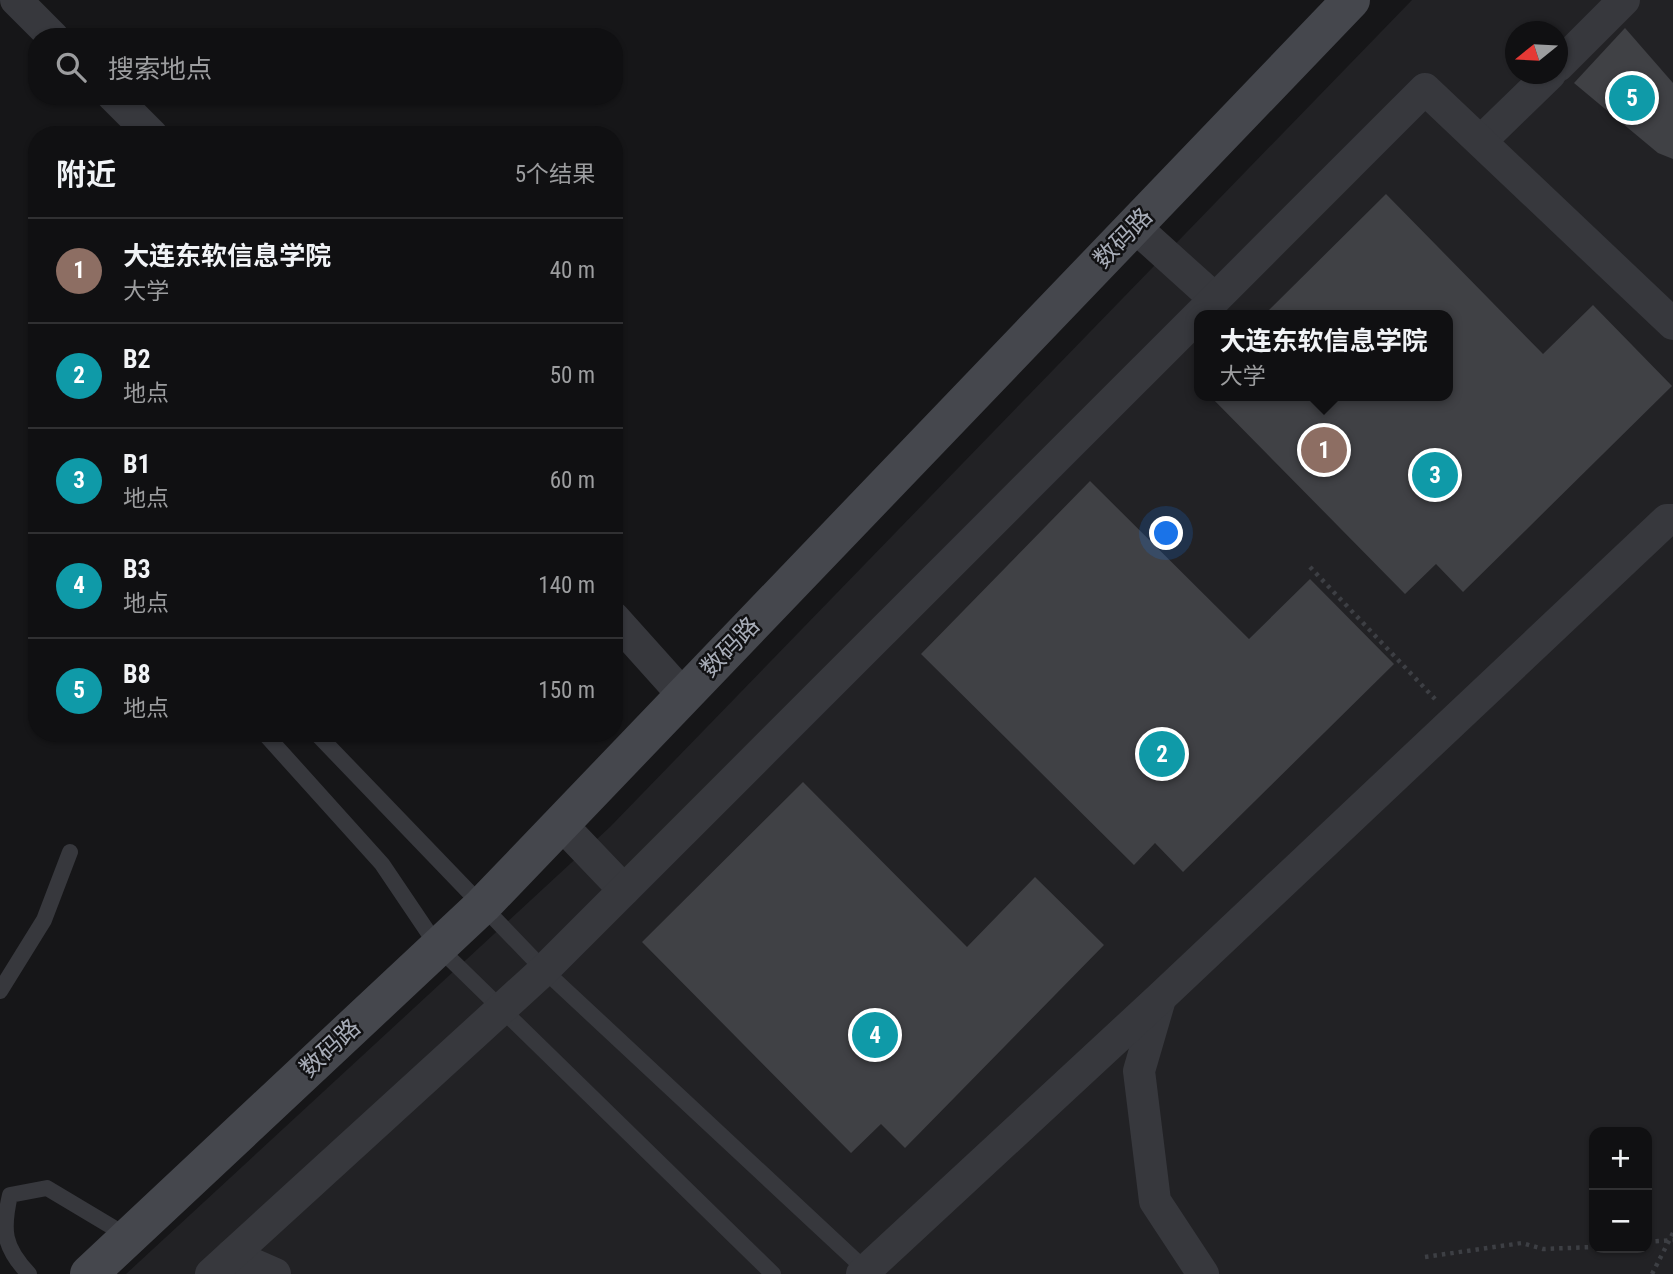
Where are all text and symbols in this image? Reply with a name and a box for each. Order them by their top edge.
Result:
north arrow [1505,21,1568,84]
search box [28,28,623,105]
icon: search [52,48,90,86]
text: 搜索地点 [108,54,212,84]
pin: 5 [1609,72,1655,124]
text: 附近 [56,157,116,192]
text: 5个结果 [515,161,595,188]
street label: 数码路 [1088,202,1158,274]
text: 大连东软信息学院 [123,241,331,271]
text: 1 [73,257,85,284]
text: 40 m [550,257,595,284]
text: 大学 [123,278,169,305]
popup [1194,310,1453,401]
text: 大连东软信息学院 [1219,326,1428,356]
text: B2 [123,344,151,374]
text: 2 [73,362,85,389]
text: 50 m [550,362,595,389]
text: 大学 [1219,363,1265,390]
text: 地点 [123,380,169,407]
pin: 1 [1301,424,1347,476]
text: B1 [123,449,151,479]
pin: 3 [1412,449,1458,501]
text: 3 [73,467,85,494]
text: 60 m [550,467,595,494]
text: 地点 [123,485,169,512]
your location [1149,516,1183,550]
text: B3 [123,554,151,584]
text: 4 [73,572,85,599]
text: 140 m [538,572,595,599]
text: 地点 [123,590,169,617]
street label: 数码路 [695,611,765,683]
text: B8 [123,659,151,689]
text: 5 [73,677,85,704]
text: 150 m [538,677,595,704]
text: 地点 [123,695,169,722]
pin: 2 [1139,728,1185,780]
pin: 4 [852,1009,898,1061]
street label: 数码路 [294,1013,366,1083]
map controls [1589,1127,1652,1253]
button: + [1589,1127,1652,1190]
button: − [1589,1190,1652,1253]

